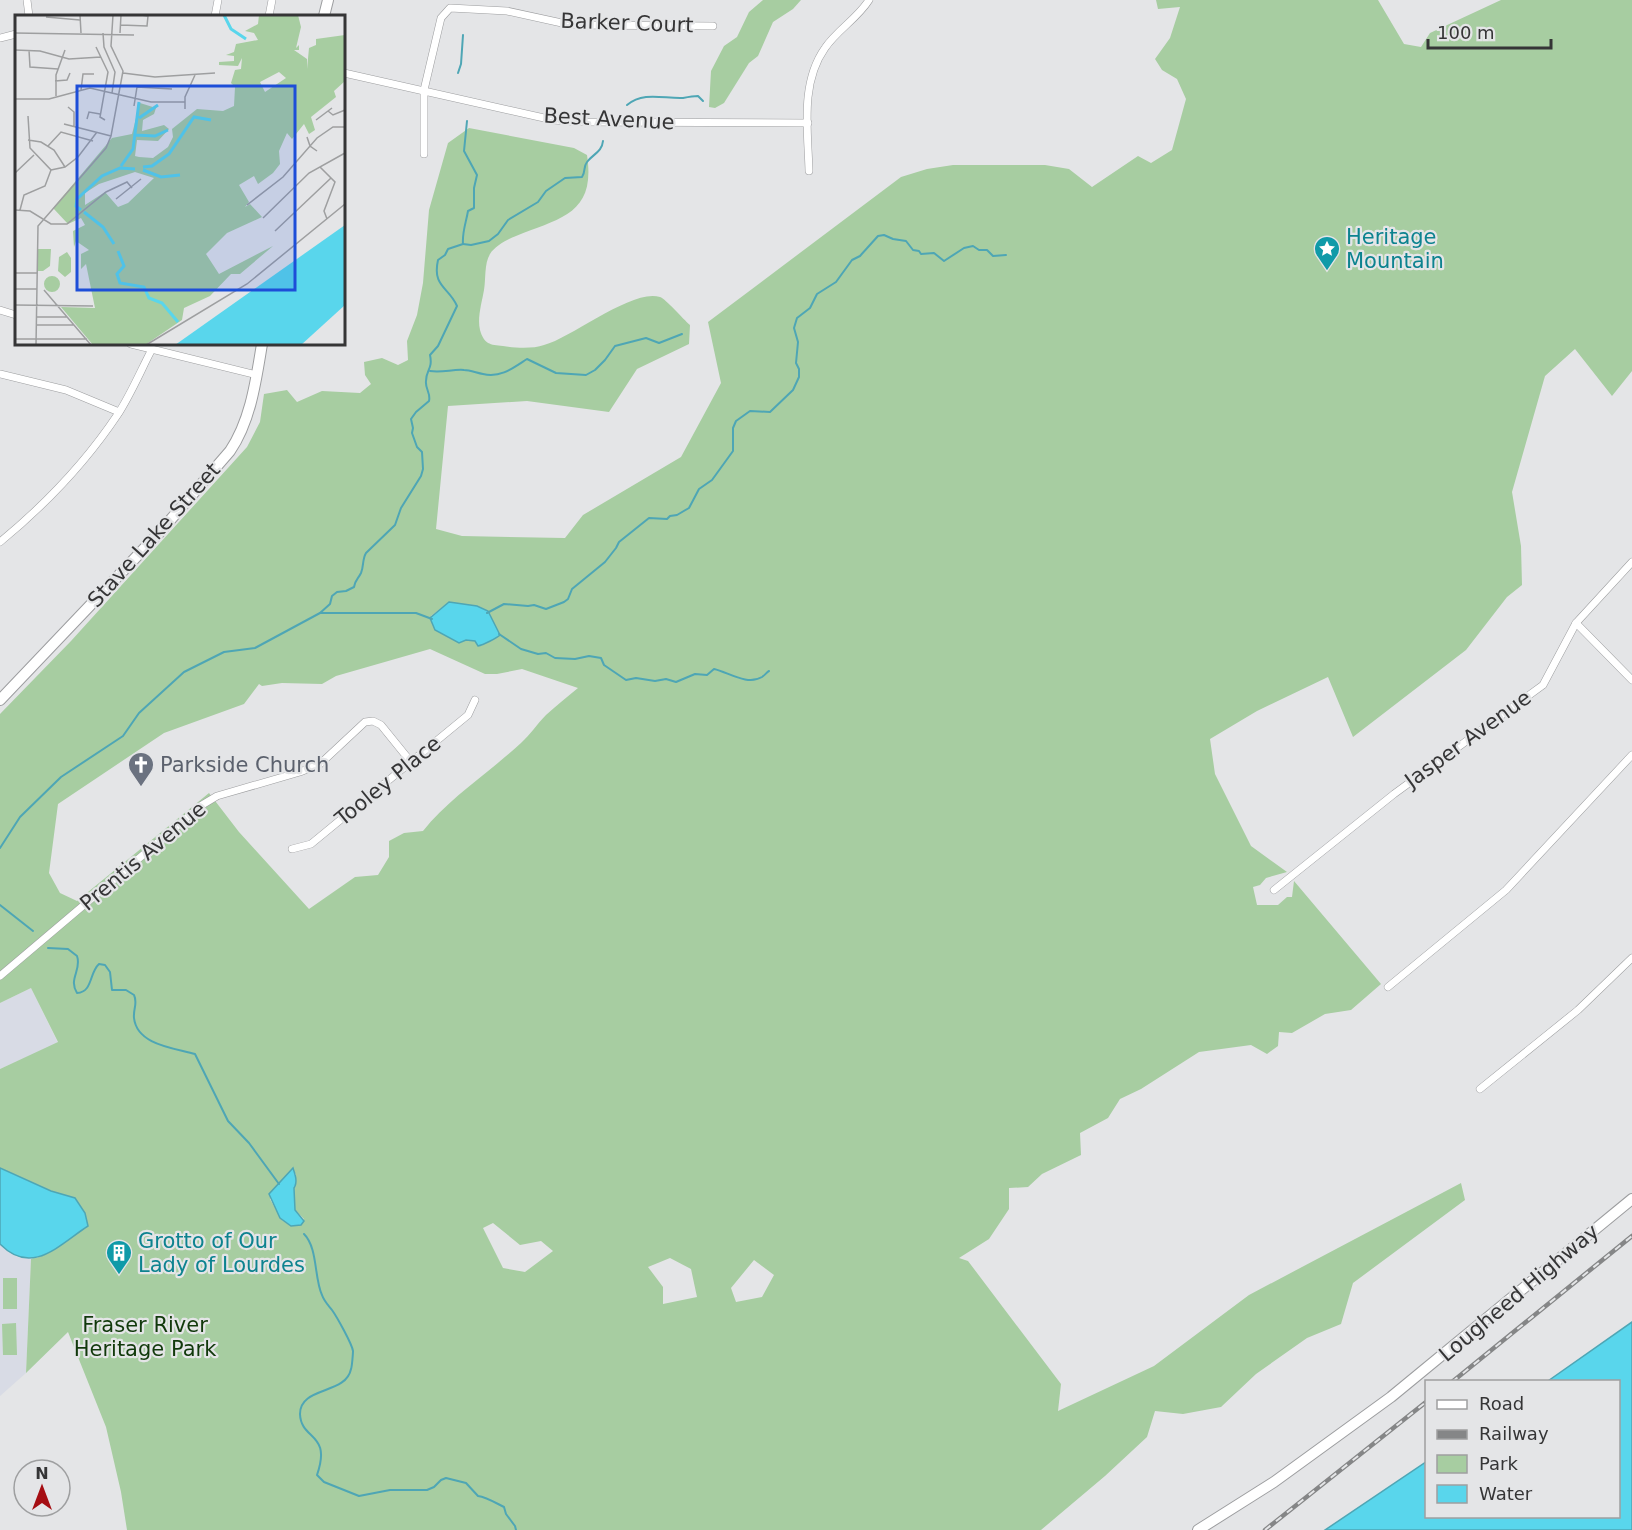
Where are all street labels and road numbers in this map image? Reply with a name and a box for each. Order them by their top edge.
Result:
street label: Barker Court [560,9,694,37]
street label: Best Avenue [543,104,675,134]
street label: Stave Lake Street [83,458,225,612]
street label: Jasper Avenue [1399,685,1536,794]
street label: Tooley Place [330,731,446,831]
street label: Prentis Avenue [75,797,211,915]
street label: Lougheed Highway [1434,1219,1604,1367]

